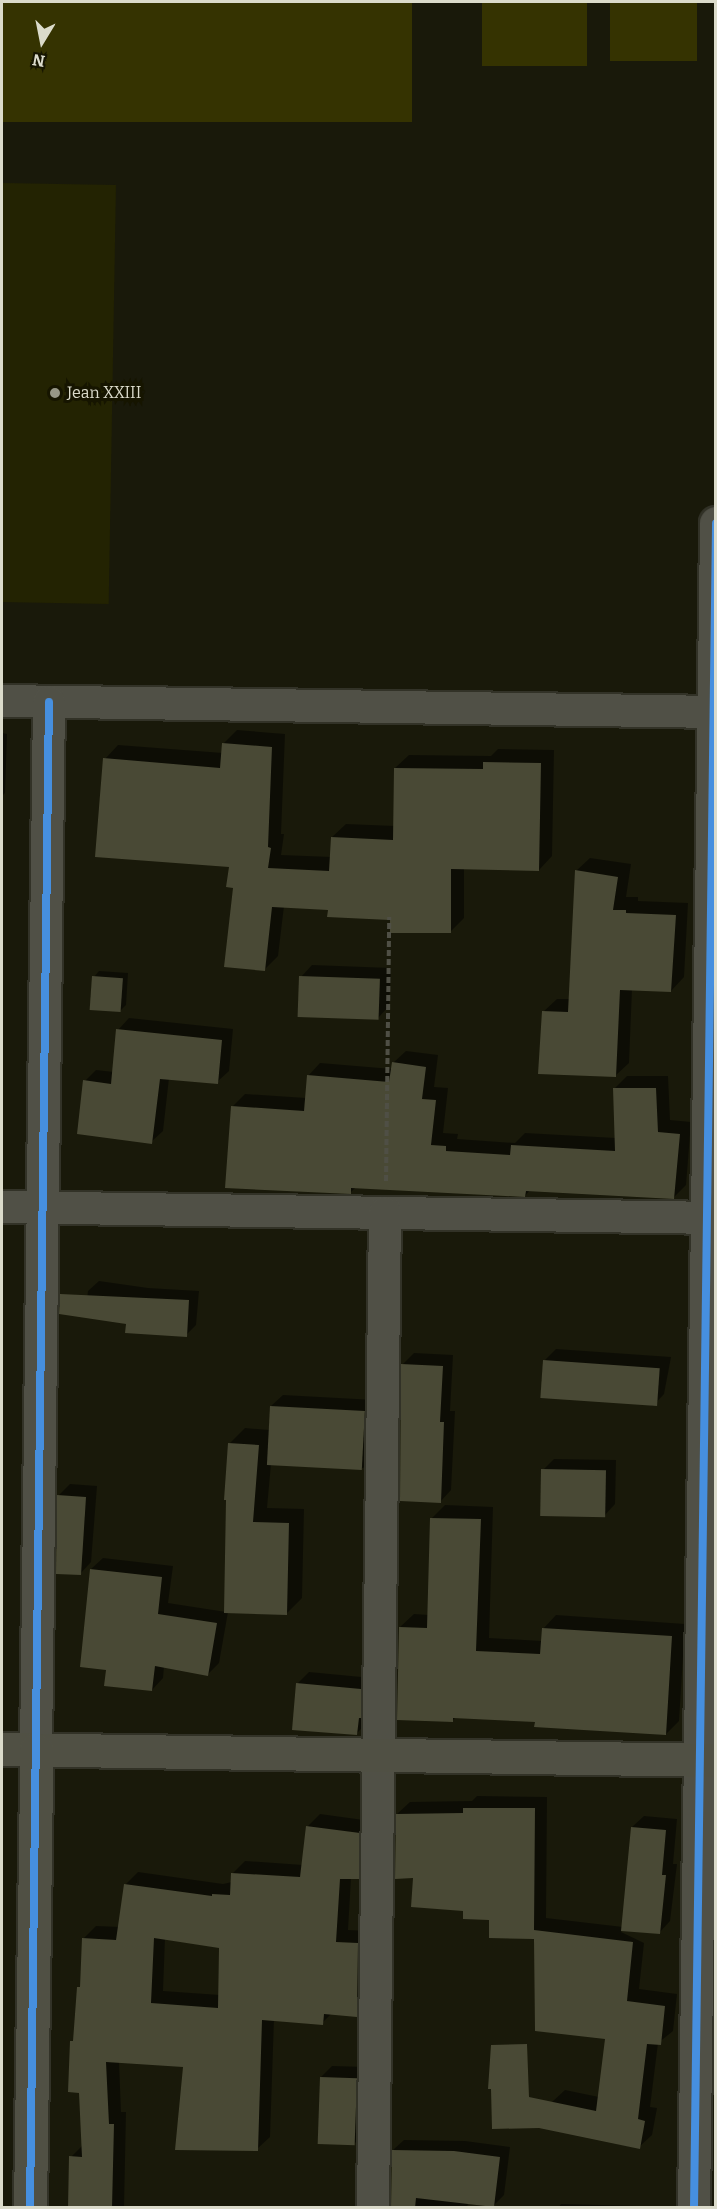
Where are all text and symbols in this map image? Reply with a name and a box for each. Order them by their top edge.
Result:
north arrow [12,12,72,72]
text: N [31,50,47,71]
place label: Jean XXIII [67,383,141,403]
marker: Jean XXIII [48,386,62,400]

